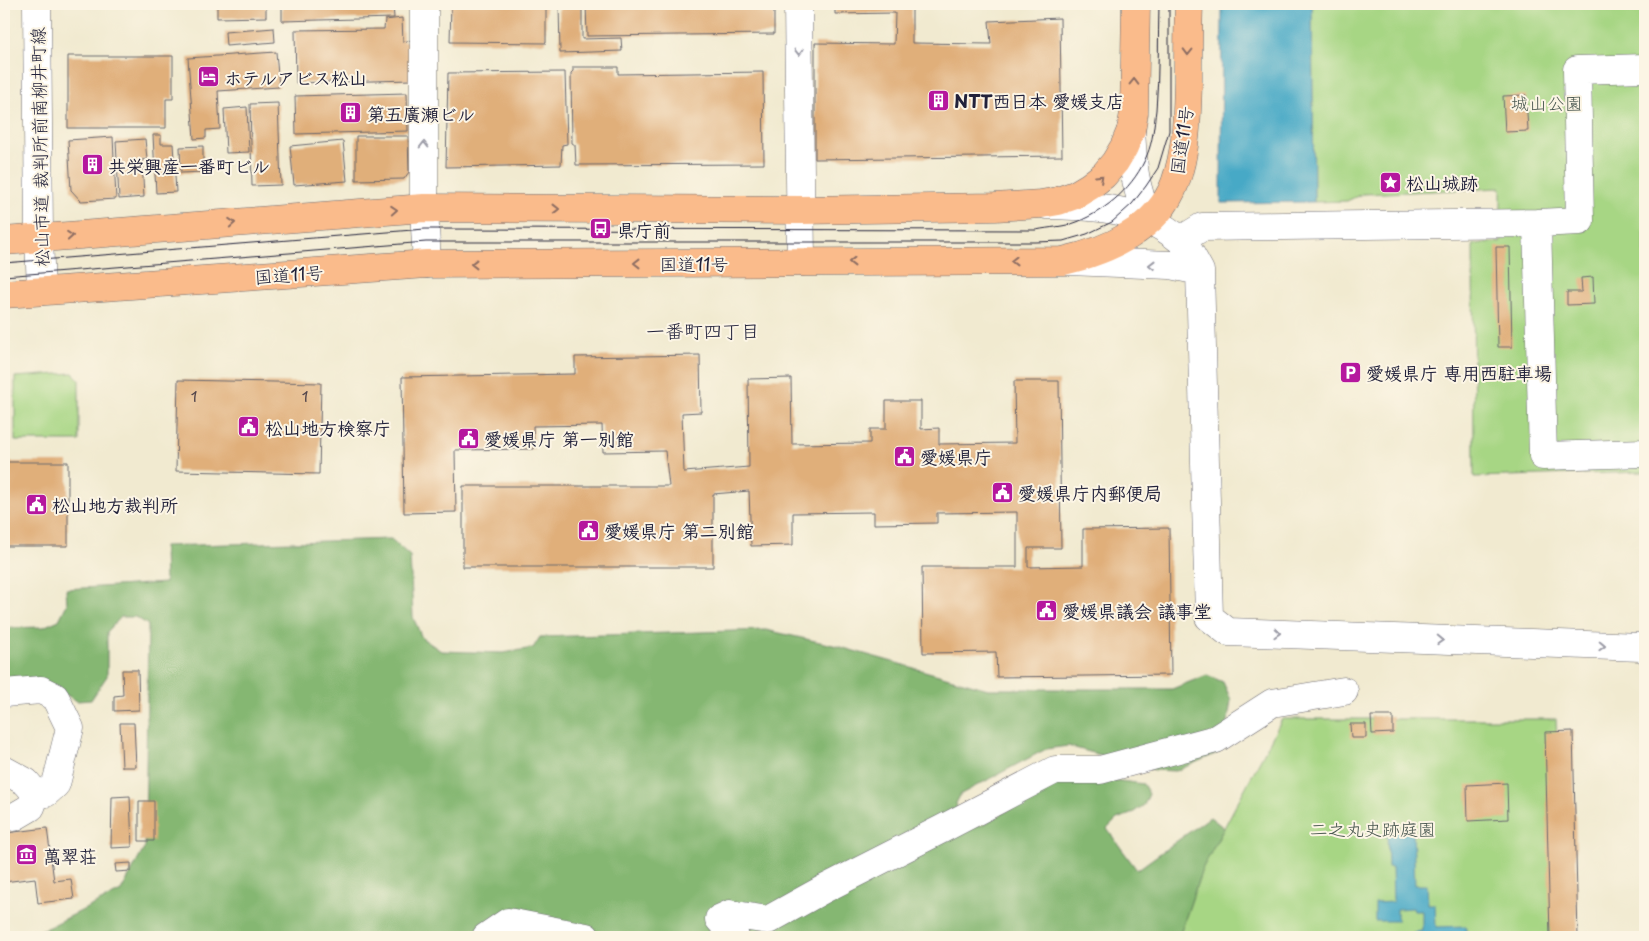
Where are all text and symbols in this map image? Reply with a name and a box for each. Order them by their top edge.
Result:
street label: 松山市道 裁判所前南柳井町線 [23,27,55,267]
one-way arrow [794,49,804,57]
one-way arrow [1183,49,1193,57]
place label: ホテルアビス松山 [224,64,367,91]
hotel icon: ホテルアビス松山 [196,65,220,89]
one-way arrow [1129,78,1140,86]
place label: NTT西日本 愛媛支店 [954,87,1124,114]
building icon: NTT西日本 愛媛支店 [926,88,950,112]
park label: 城山公園 [1511,89,1583,116]
place label: 第五廣瀬ビル [367,100,475,127]
building icon: 第五廣瀬ビル [339,101,363,125]
street label: 国道11号 [1163,104,1199,176]
one-way arrow [419,141,429,149]
place label: 共栄興産一番町ビル [108,152,270,179]
building icon: 共栄興産一番町ビル [80,153,104,177]
place label: 松山城跡 [1406,169,1478,196]
place icon: 松山城跡 [1378,170,1402,194]
one-way arrow [1094,174,1103,183]
one-way arrow [552,204,560,214]
one-way arrow [390,205,398,216]
place label: 県庁前 [617,216,671,243]
bus stop icon: 県庁前 [589,217,613,241]
one-way arrow [228,218,236,229]
one-way arrow [66,230,74,241]
street label: 国道11号 [659,250,729,277]
one-way arrow [1010,256,1018,266]
one-way arrow [848,257,856,267]
street label: 国道11号 [254,258,324,290]
one-way arrow [633,258,640,268]
one-way arrow [470,259,478,269]
one-way arrow [1148,260,1156,270]
district label: 一番町四丁目 [646,316,760,344]
place label: 愛媛県庁 専用西駐車場 [1366,359,1552,386]
parking icon: 愛媛県庁 専用西駐車場 [1338,360,1362,384]
house number: 1 [191,384,197,407]
house number: 1 [302,384,308,407]
place label: 松山地方検察庁 [265,414,391,441]
public building icon: 松山地方検察庁 [237,415,261,439]
place label: 愛媛県庁 第一別館 [484,425,634,452]
public building icon: 愛媛県庁 第一別館 [456,426,480,450]
place label: 愛媛県庁 [920,443,992,470]
public building icon: 愛媛県庁 [892,444,916,468]
place label: 愛媛県庁内郵便局 [1018,479,1162,506]
public building icon: 愛媛県庁内郵便局 [990,480,1014,504]
place label: 松山地方裁判所 [52,491,178,518]
public building icon: 松山地方裁判所 [24,492,48,516]
place label: 愛媛県庁 第二別館 [604,517,754,544]
public building icon: 愛媛県庁 第二別館 [576,518,600,542]
place label: 愛媛県議会 議事堂 [1062,597,1212,624]
public building icon: 愛媛県議会 議事堂 [1034,598,1058,622]
one-way arrow [1273,628,1281,639]
one-way arrow [1436,634,1444,645]
one-way arrow [1598,640,1606,651]
park label: 二之丸史跡庭園 [1310,815,1436,842]
place label: 萬翠荘 [43,842,97,869]
museum icon: 萬翠荘 [15,843,39,867]

